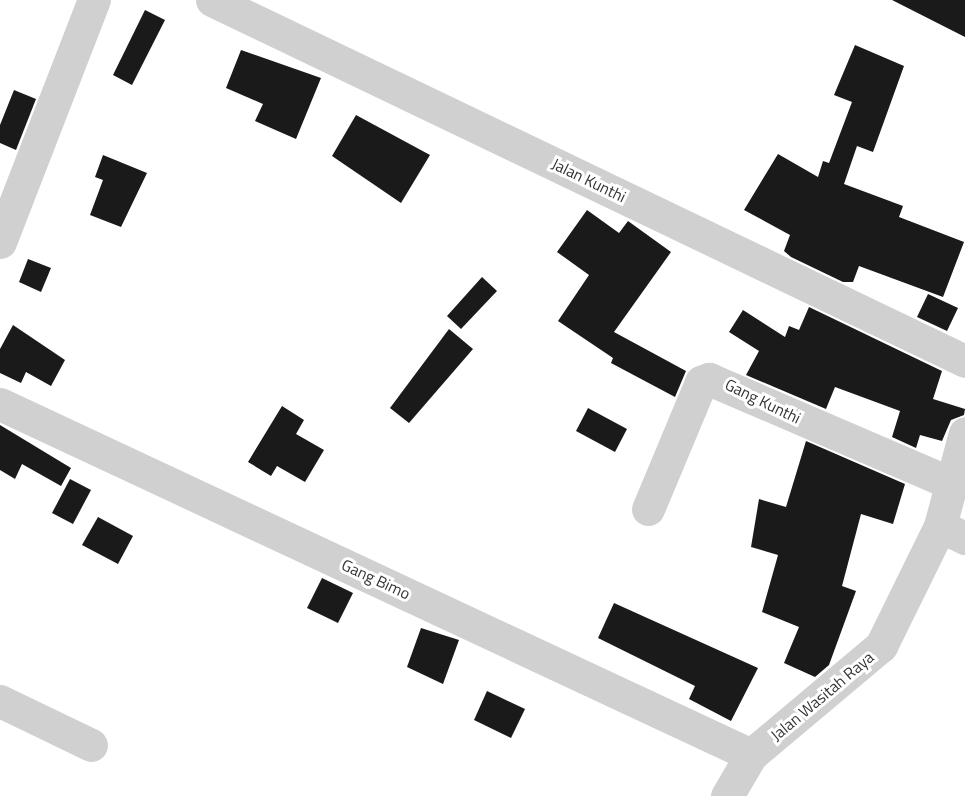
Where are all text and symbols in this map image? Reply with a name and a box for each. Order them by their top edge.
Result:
street label: Jalan Kunthi [549,154,629,206]
street label: Gang Kunthi [722,374,804,428]
street label: Gang Bimo [339,555,413,603]
street label: Jalan Wasitah Raya [767,647,877,745]

